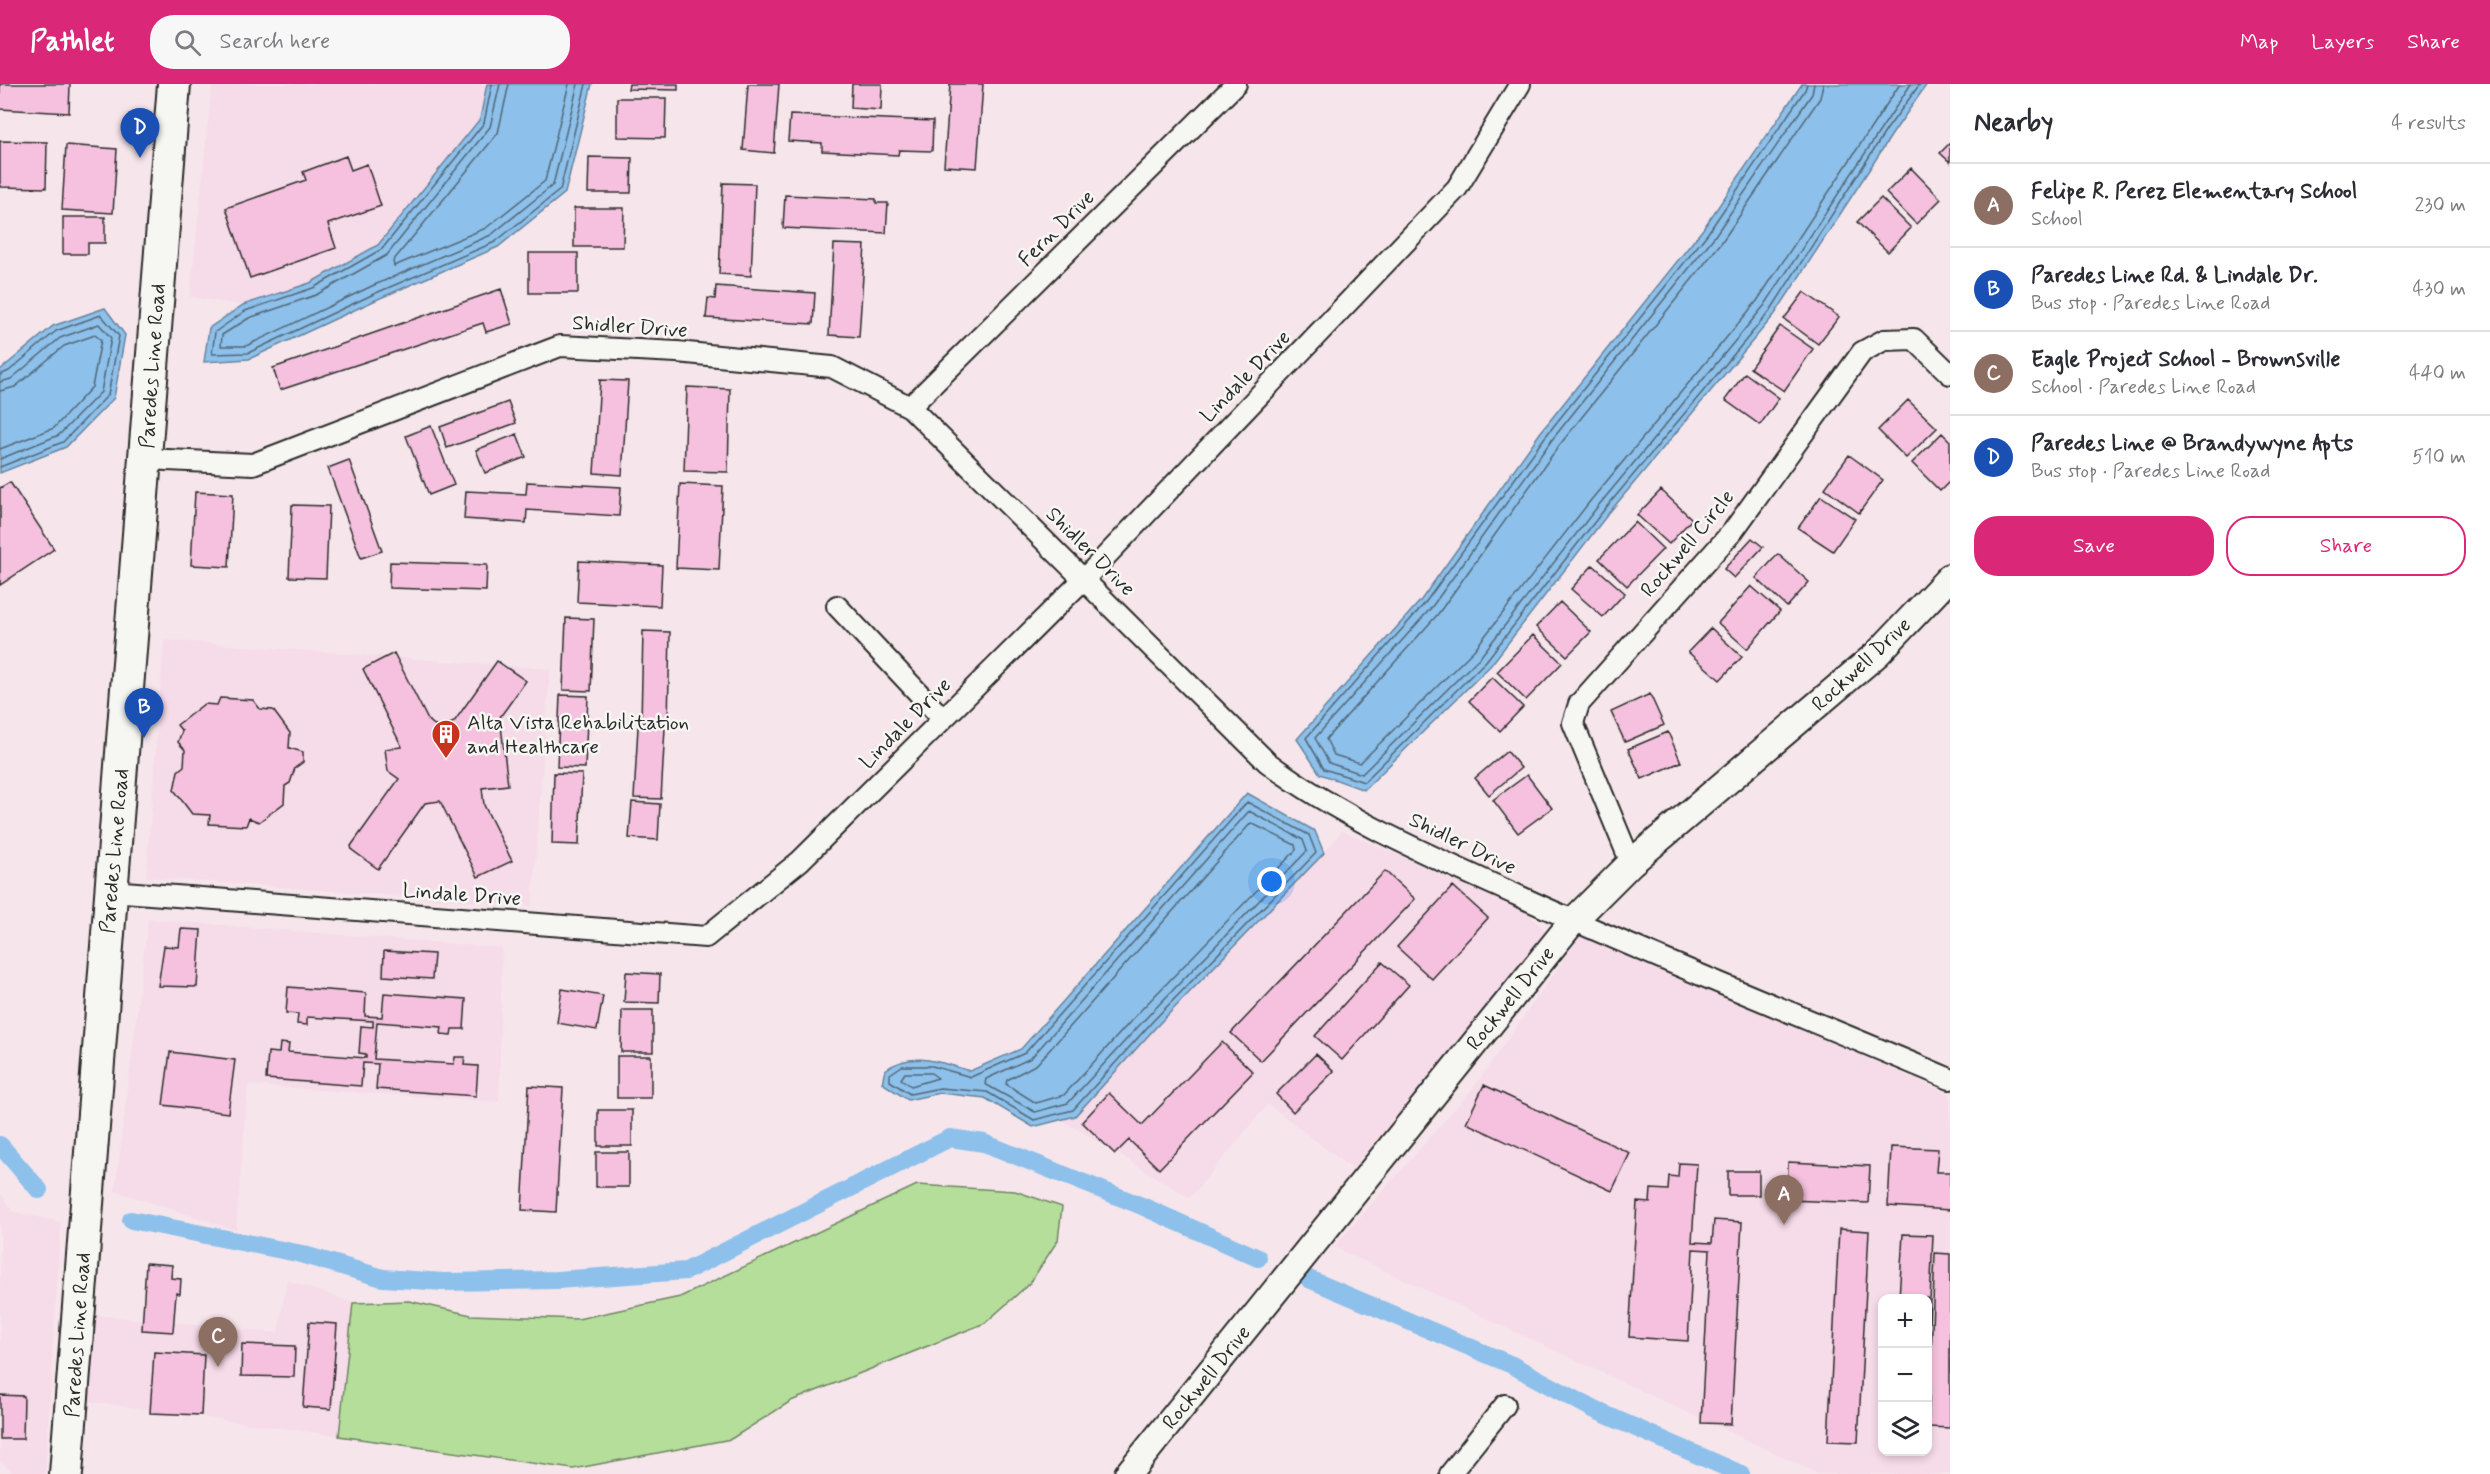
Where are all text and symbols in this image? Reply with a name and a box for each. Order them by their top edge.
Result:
search box [150,15,570,69]
text: Pathlet [30,24,114,61]
icon: search [171,26,204,59]
text: Search here [219,28,330,56]
text: Map [2240,28,2278,56]
text: Layers [2311,28,2374,56]
text: Share [2407,28,2460,56]
text: Nearby [1974,106,2053,140]
pin: D [120,109,160,158]
text: 4 results [2391,110,2466,137]
text: Felipe R. Perez Elementary School [2031,178,2357,206]
street label: Fern Drive [1012,184,1101,273]
text: A [1987,192,2000,219]
text: 230 m [2414,192,2466,219]
text: School [2031,206,2083,233]
text: Paredes Line Rd. & Lindale Dr. [2031,262,2318,290]
text: B [1987,276,2000,303]
text: 430 m [2413,276,2466,303]
street label: Paredes Line Road [133,283,173,450]
text: Bus stop · Paredes Line Road [2031,290,2270,317]
street label: Shidler Drive [571,309,689,345]
street label: Lindale Drive [1194,324,1297,429]
text: Eagle Project School - Brownsville [2031,346,2340,374]
text: C [1986,360,2001,387]
text: 440 m [2409,360,2466,387]
text: School · Paredes Line Road [2031,374,2256,401]
text: Paredes Line @ Brandywyne Apts [2031,430,2353,458]
text: D [1987,444,2000,471]
text: 510 m [2412,444,2466,471]
text: Bus stop · Paredes Line Road [2031,458,2270,485]
street label: Rockwell Circle [1635,484,1741,603]
street label: Shidler Drive [1039,501,1141,603]
button: Save [1974,516,2214,576]
button: Share [2226,516,2466,576]
street label: Rockwell Drive [1806,611,1917,718]
street label: Lindale Drive [854,672,958,776]
pin: B [124,688,164,738]
place label: Alta Vista Rehabilitation and Healthcare [467,709,689,761]
building icon: Alta Vista Rehabilitation and Healthcare [430,718,462,760]
street label: Paredes Line Road [94,767,136,935]
street label: Shidler Drive [1404,806,1521,882]
your location [1257,867,1286,896]
street label: Lindale Drive [402,877,522,913]
street label: Rockwell Drive [1460,941,1561,1057]
pin: A [1764,1176,1804,1225]
street label: Paredes Line Road [58,1252,98,1419]
map controls [1878,1294,1932,1456]
button: + [1878,1294,1932,1348]
pin: C [198,1318,238,1367]
street label: Rockwell Drive [1156,1320,1257,1436]
button: − [1878,1348,1932,1402]
button: layers [1878,1402,1932,1456]

